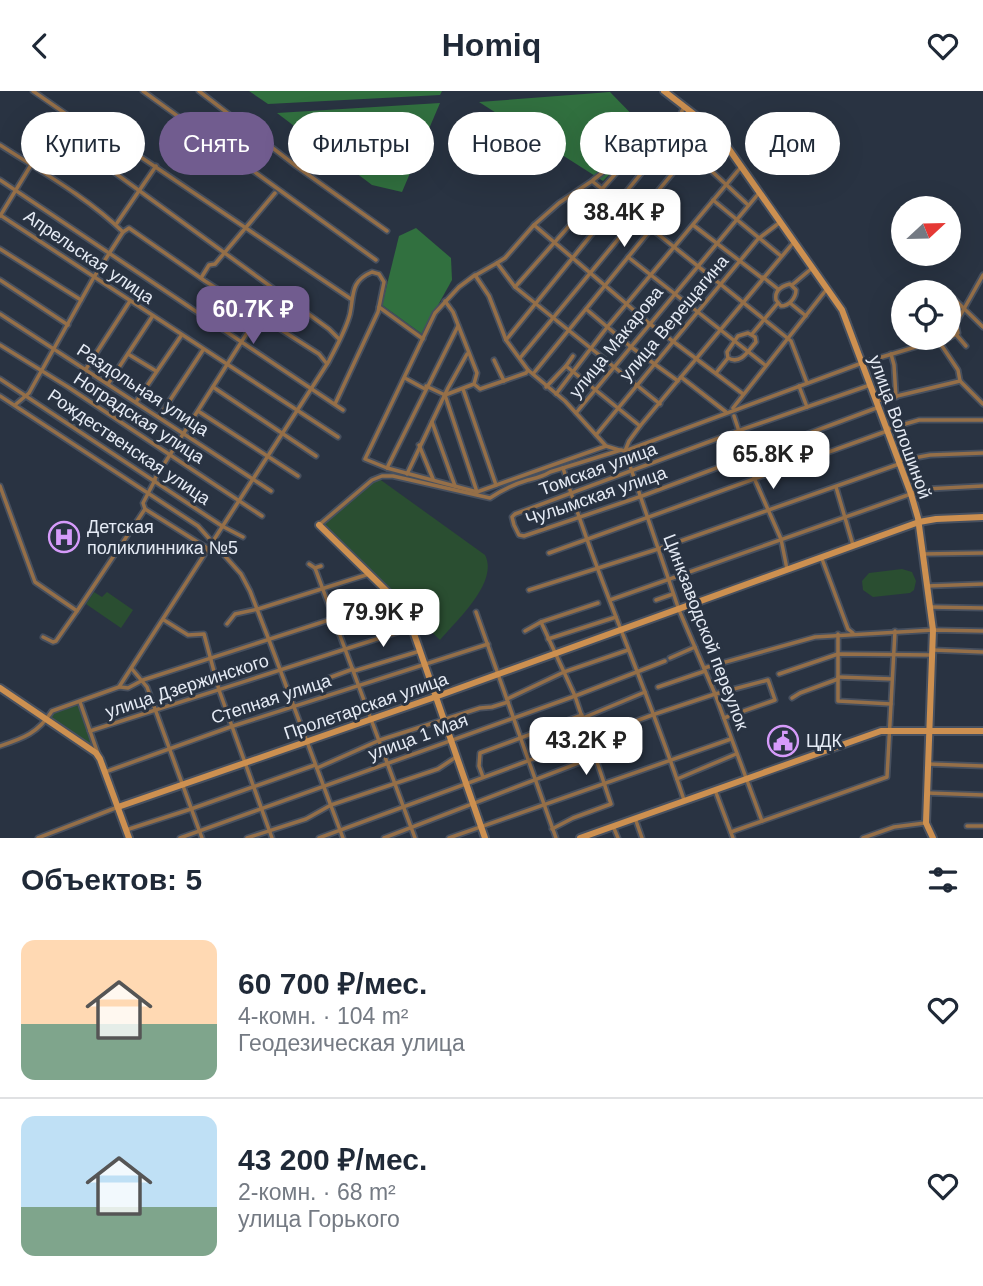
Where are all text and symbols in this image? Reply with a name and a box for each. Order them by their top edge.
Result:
icon: back [21,27,59,65]
text: Homiq [442,27,541,63]
icon: heart [924,27,962,65]
chip: Купить [21,112,145,175]
chip: Снять [159,112,274,175]
chip: Фильтры [288,112,434,175]
chip: Новое [448,112,566,175]
chip: Квартира [580,112,731,175]
chip: Дом [745,112,840,175]
pin: 38.4K ₽ [559,190,689,249]
north arrow [891,196,961,266]
map controls [891,196,961,350]
text: 38.4K ₽ [583,199,665,225]
street label: Апрельская улица [20,206,159,308]
street label: улица Верещагина [616,250,733,385]
button: locate [891,280,961,350]
street label: улица Макарова [565,282,668,402]
pin: 60.7K ₽ [188,287,318,346]
text: 60.7K ₽ [212,296,294,322]
street label: Раздольная улица [73,340,214,441]
street label: улица Волошиной [865,352,935,502]
street label: Ноградская улица [70,368,209,468]
street label: Рождественская улица [44,385,215,509]
pin: 65.8K ₽ [708,431,838,491]
street label: Томская улица [537,438,660,500]
text: 65.8K ₽ [732,441,814,467]
street label: Чулымская улица [523,462,670,530]
place label: Детская поликлинника №5 [87,517,238,558]
hospital icon: Детская поликлинника №5 [47,520,81,554]
street label: Цинкзаводской переулок [659,531,753,733]
pin: 79.9K ₽ [318,589,448,649]
text: 79.9K ₽ [342,599,424,625]
street label: улица Дзержинского [103,650,271,722]
street label: Пролетарская улица [281,668,452,743]
street label: Степная улица [208,670,334,728]
street label: улица 1 Мая [366,710,470,764]
pin: 43.2K ₽ [521,717,651,777]
public building icon: ЦДК [766,724,800,758]
text: 43.2K ₽ [545,727,627,753]
place label: ЦДК [806,731,843,751]
icon: filters [924,861,962,899]
text: Объектов: 5 [21,863,202,896]
text: 60 700 ₽/мес. [238,967,427,1000]
icon: home [77,968,161,1052]
icon: heart [924,991,962,1029]
text: 4-комн. · 104 m² [238,1003,409,1029]
text: Геодезическая улица [238,1030,465,1056]
text: 43 200 ₽/мес. [238,1143,427,1176]
icon: home [77,1144,161,1228]
icon: heart [924,1167,962,1205]
text: 2-комн. · 68 m² [238,1179,396,1205]
text: улица Горького [238,1206,400,1232]

